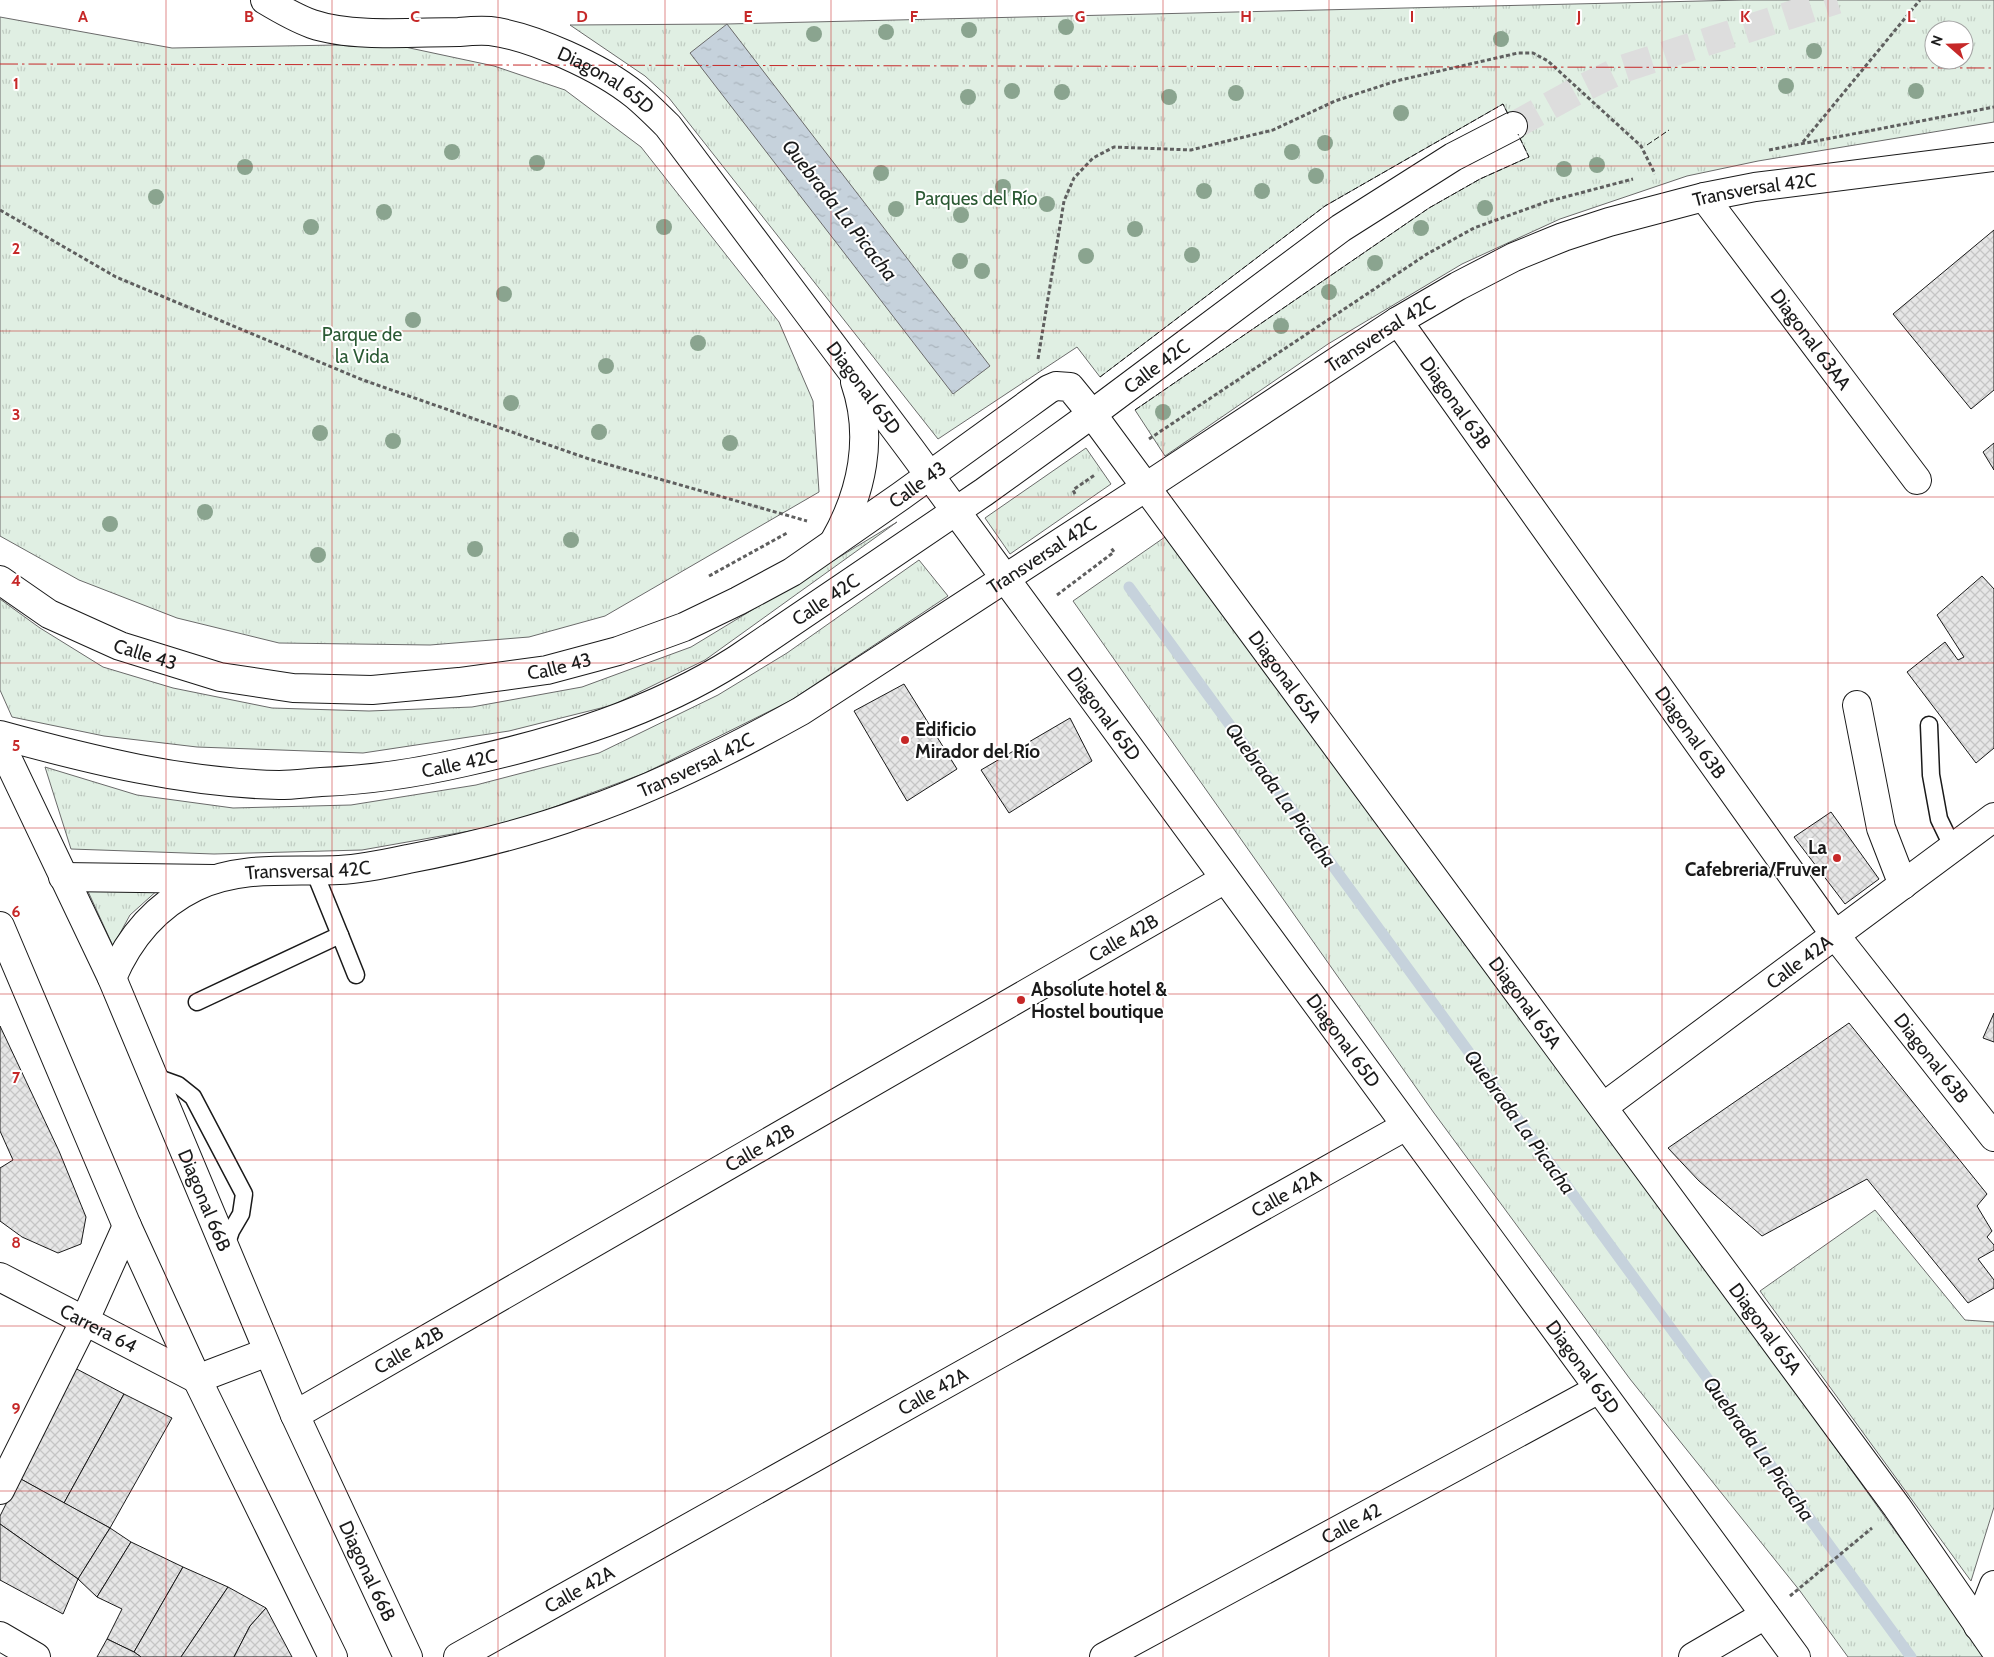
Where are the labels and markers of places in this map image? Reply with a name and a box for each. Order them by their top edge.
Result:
place label: Edificio Mirador del Río [915,718,1040,763]
marker: Edificio Mirador del Río [899,734,911,746]
place label: La Cafebreria/Fruver [1685,836,1828,881]
marker: La Cafebreria/Fruver [1831,852,1843,864]
place label: Absolute hotel & Hostel boutique [1031,978,1167,1023]
marker: Absolute hotel & Hostel boutique [1015,994,1027,1006]

